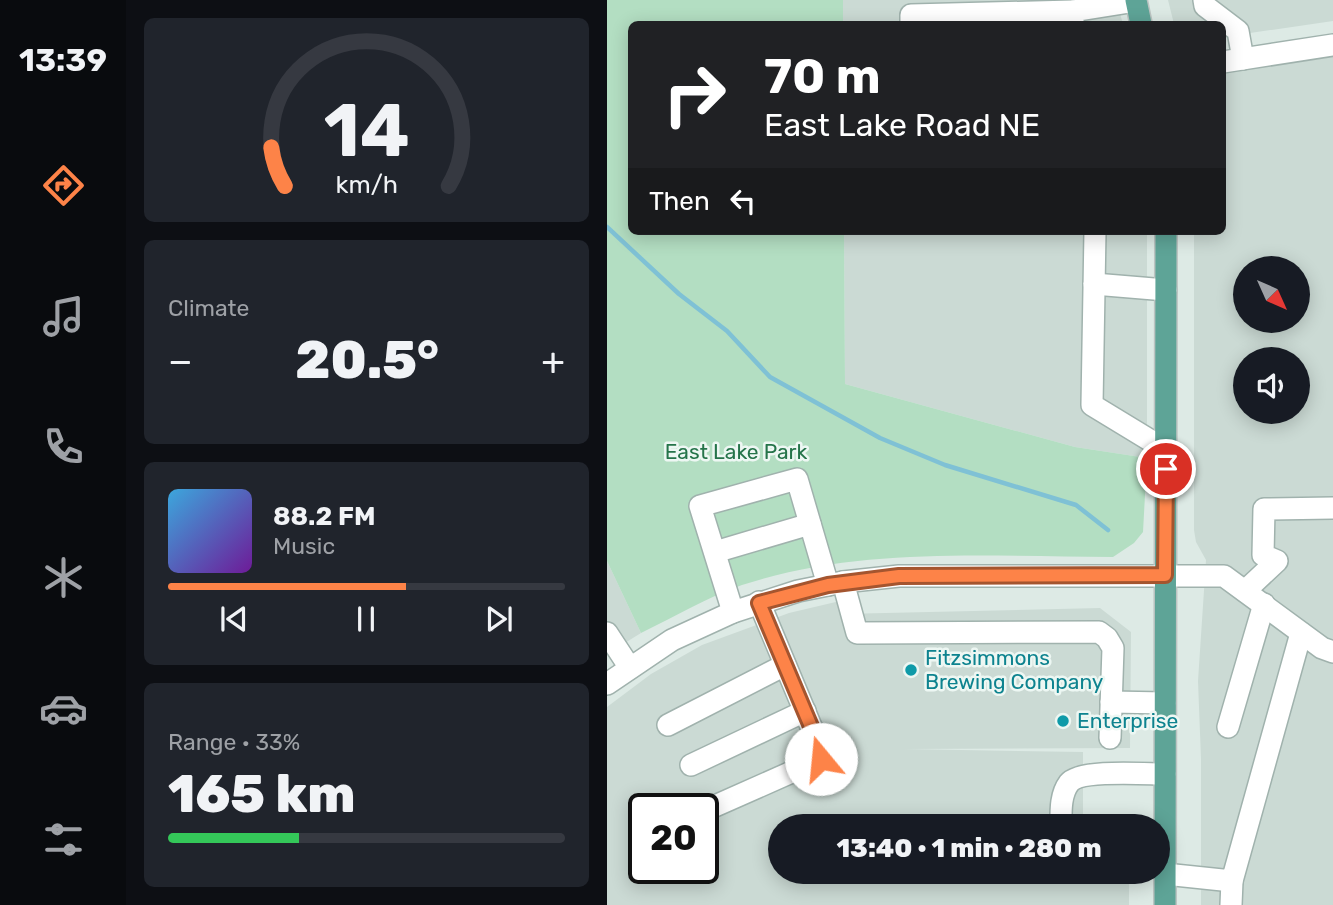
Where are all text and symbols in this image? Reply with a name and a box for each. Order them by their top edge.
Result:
text: 13:39 [19,41,107,79]
text: 70 m [764,47,881,105]
icon: right [649,49,740,140]
text: 14 [324,88,409,174]
text: East Lake Road NE [764,106,1040,144]
icon: directions [39,161,88,210]
text: km/h [335,170,398,199]
icon: left [724,182,762,220]
text: Then [649,186,710,217]
north arrow [1233,256,1311,332]
map controls [1233,256,1310,424]
icon: music [39,292,88,341]
text: Climate [168,294,249,322]
text: 20.5° [295,329,439,391]
text: − [168,338,193,384]
text: + [541,338,565,384]
button: sound [1233,347,1310,424]
icon: phone [39,422,88,471]
park label: East Lake Park [665,439,808,464]
pin [1136,439,1196,499]
icon: arrive [1147,450,1185,488]
text: 88.2 FM [273,501,376,532]
text: Music [273,532,335,560]
icon: climate [39,553,88,602]
icon: previous [215,600,253,638]
icon: pause [347,600,385,638]
icon: next [480,600,518,638]
place label: Fitzsimmons Brewing Company [925,645,1104,694]
marker: Fitzsimmons Brewing Company [903,662,919,678]
icon: car [39,684,88,733]
place label: Enterprise [1077,708,1178,733]
marker: Enterprise [1055,713,1071,729]
position arrow [784,722,858,796]
text: Range · 33% [168,728,300,756]
text: 165 km [168,763,356,825]
speed limit sign: 20 [628,793,719,884]
icon: filters [39,815,88,864]
text: 13:40 · 1 min · 280 m [836,833,1102,864]

